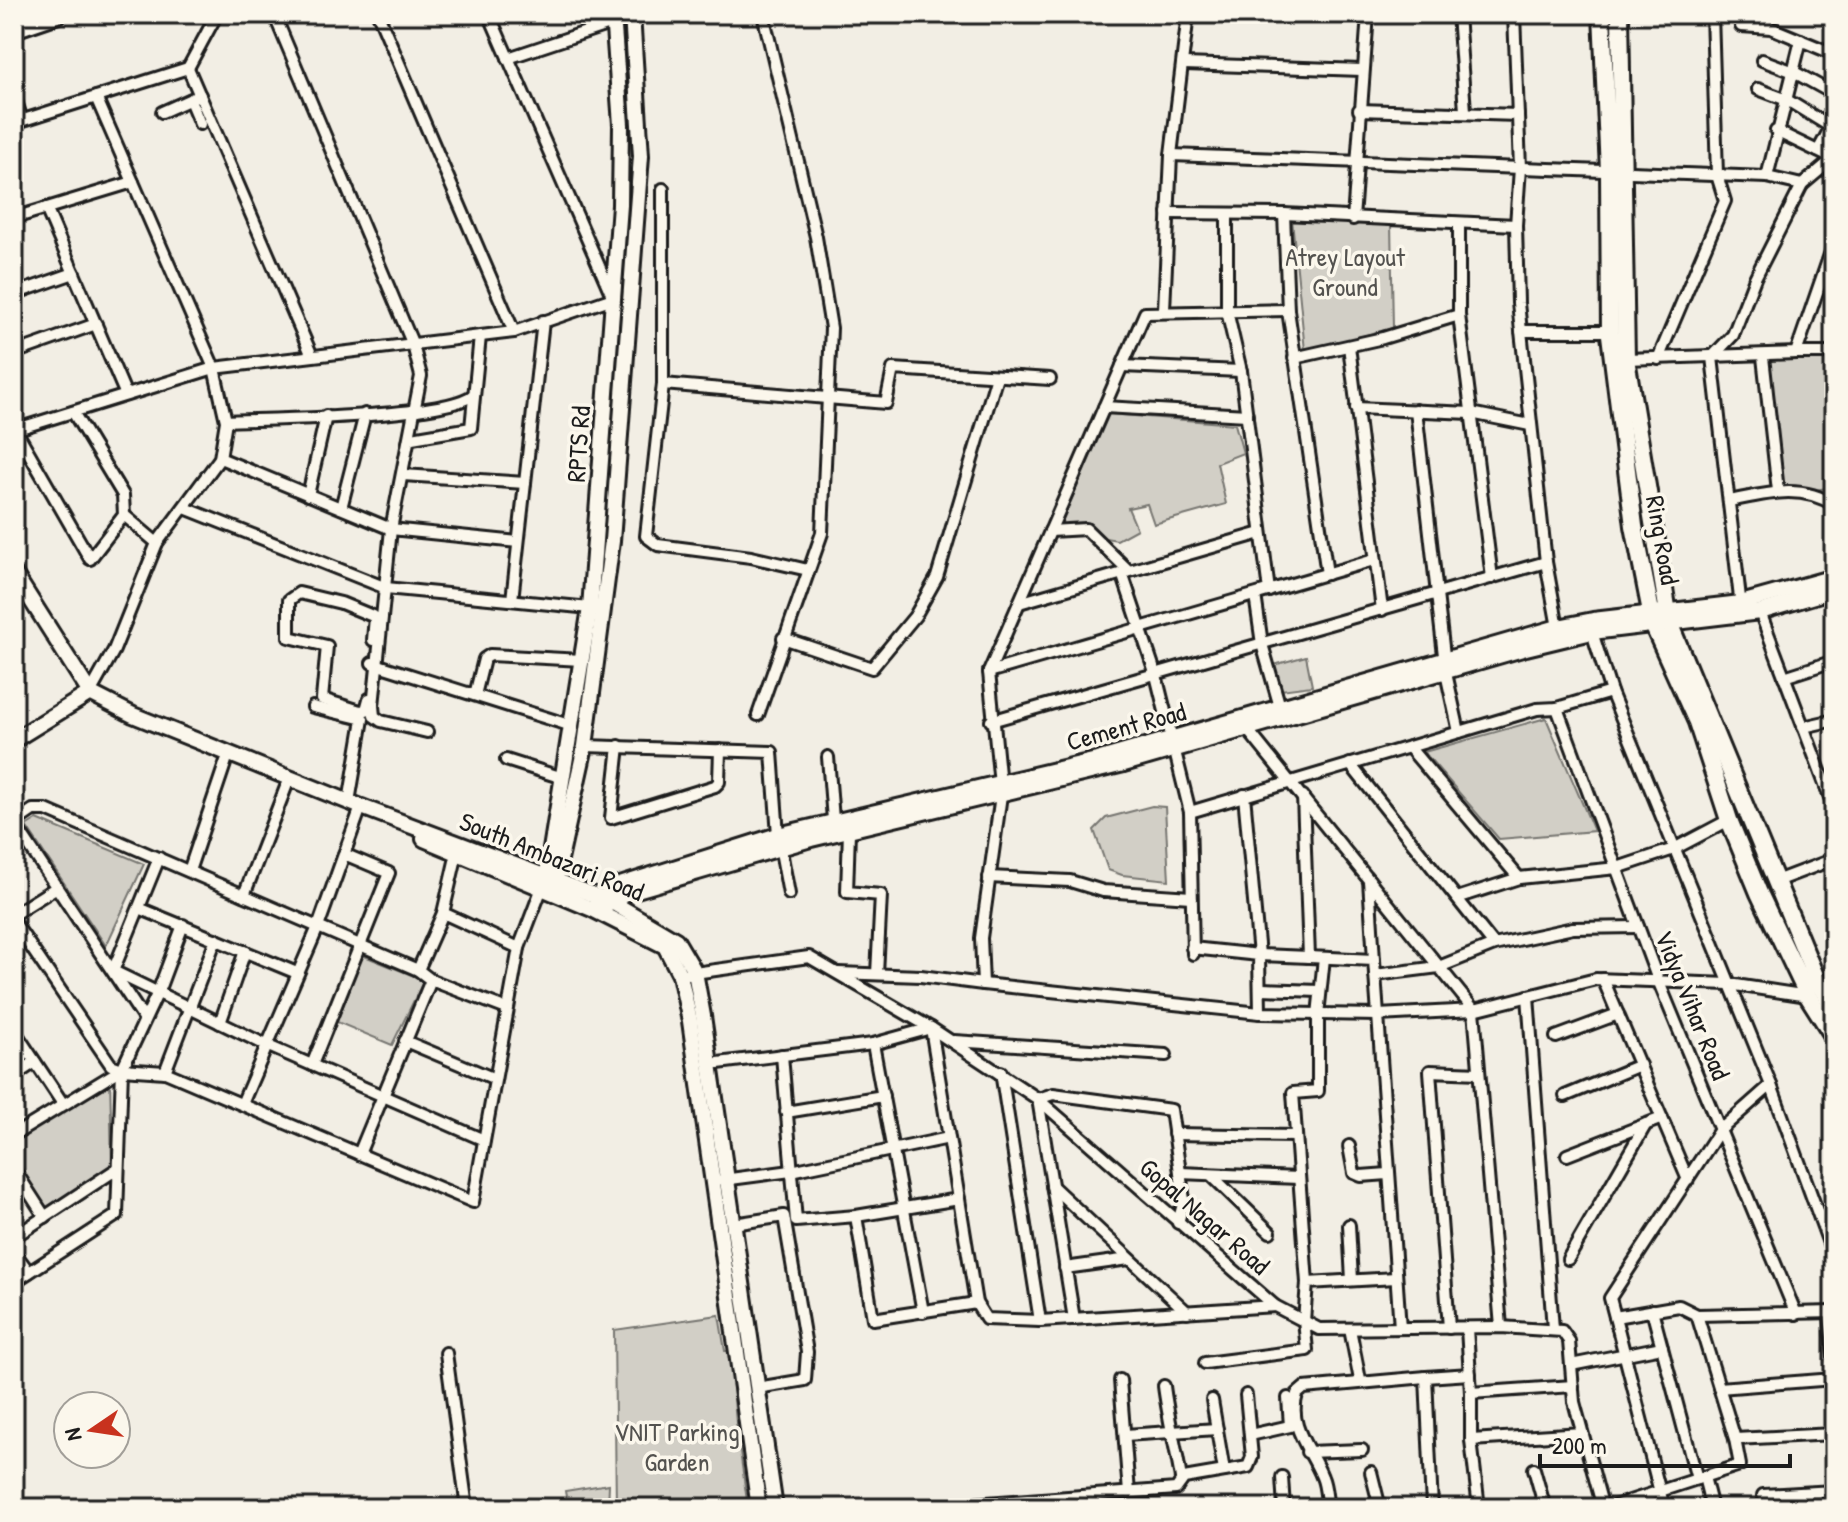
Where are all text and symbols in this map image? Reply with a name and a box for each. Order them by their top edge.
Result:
park label: Atrey Layout Ground [1285,239,1406,304]
street label: RPTS Rd [558,405,598,483]
street label: Ring Road [1638,493,1688,587]
street label: Cement Road [1063,693,1189,759]
street label: South Ambazari Road [455,803,649,909]
street label: Vidya Vihar Road [1647,925,1739,1085]
street label: Gopal Nagar Road [1133,1150,1277,1282]
north arrow [52,1390,132,1470]
park label: VNIT Parking Garden [614,1414,740,1479]
scale bar [1540,1418,1790,1468]
text: N [57,1425,88,1444]
text: 200 m [1552,1429,1607,1461]

